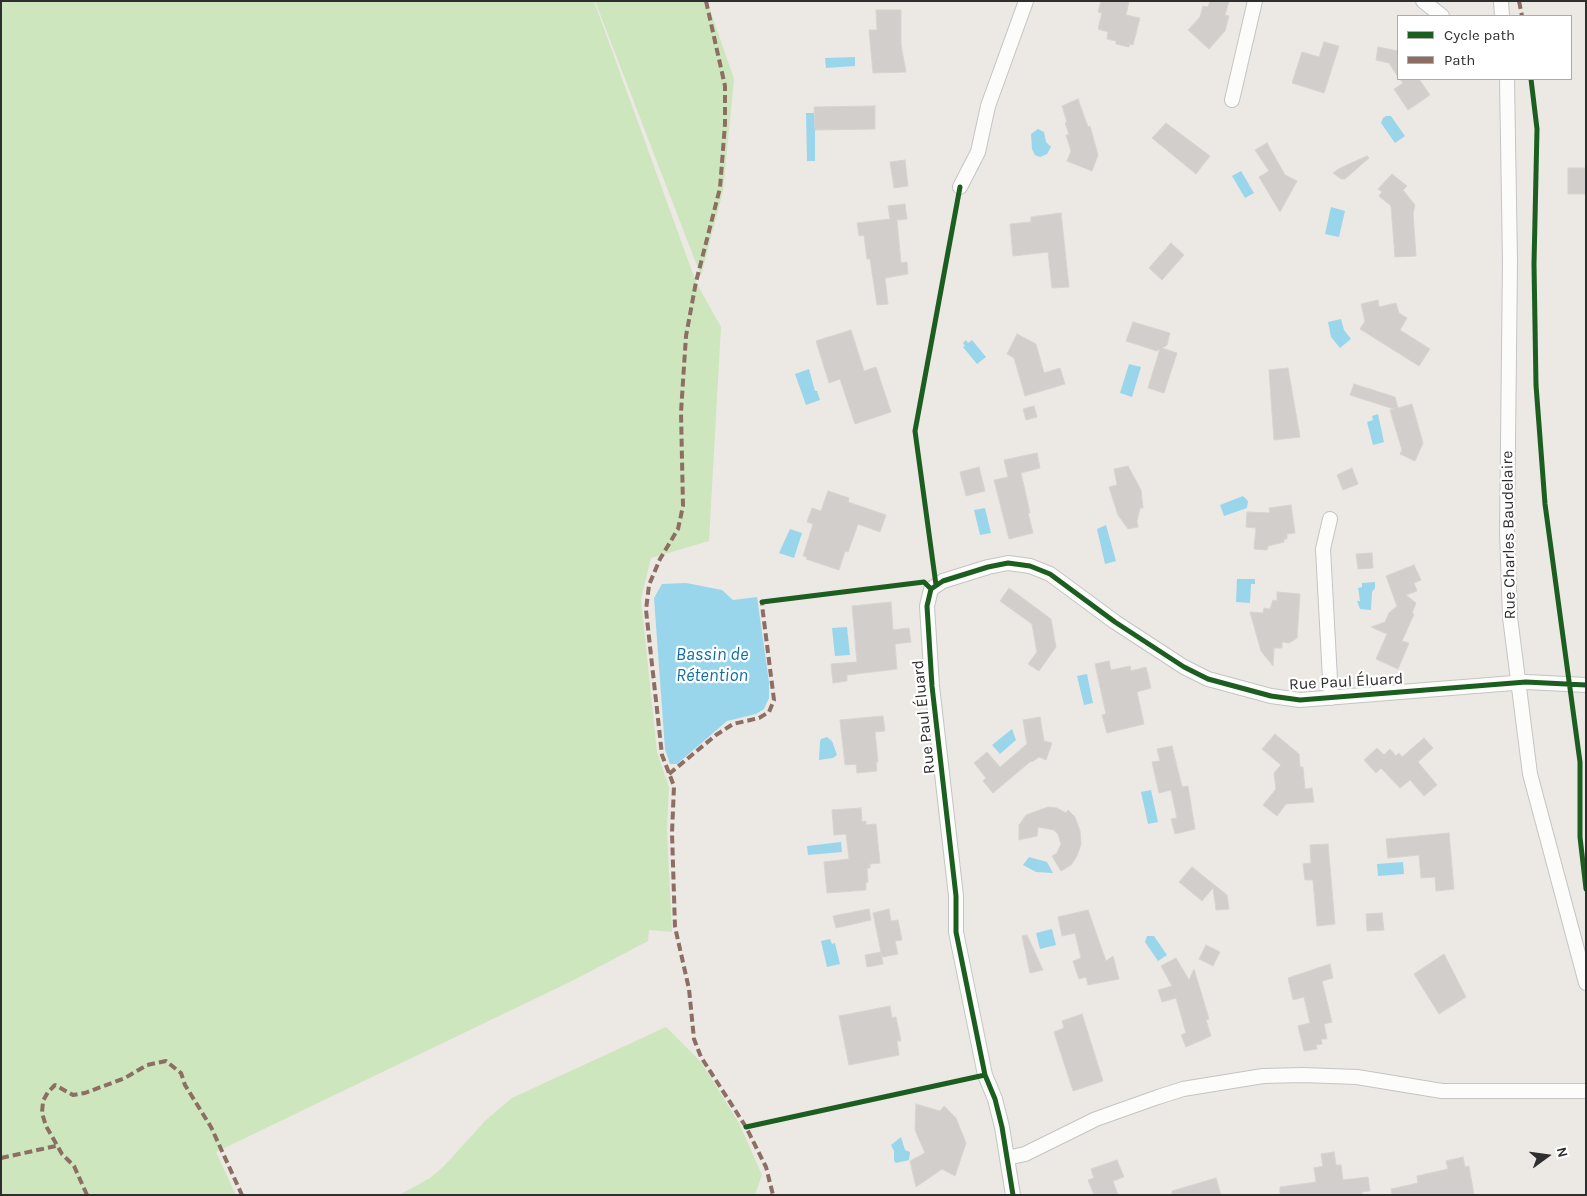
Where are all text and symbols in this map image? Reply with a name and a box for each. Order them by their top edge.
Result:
legend [1397,15,1572,80]
text: Cycle path [1444,26,1515,44]
text: Path [1444,51,1475,69]
street label: Rue Charles Baudelaire [1498,451,1520,619]
water label: Bassin de Rétention [676,644,748,686]
street label: Rue Paul Éluard [908,659,940,775]
street label: Rue Paul Éluard [1288,669,1404,695]
north arrow [1522,1131,1572,1181]
text: N [1553,1145,1572,1159]

